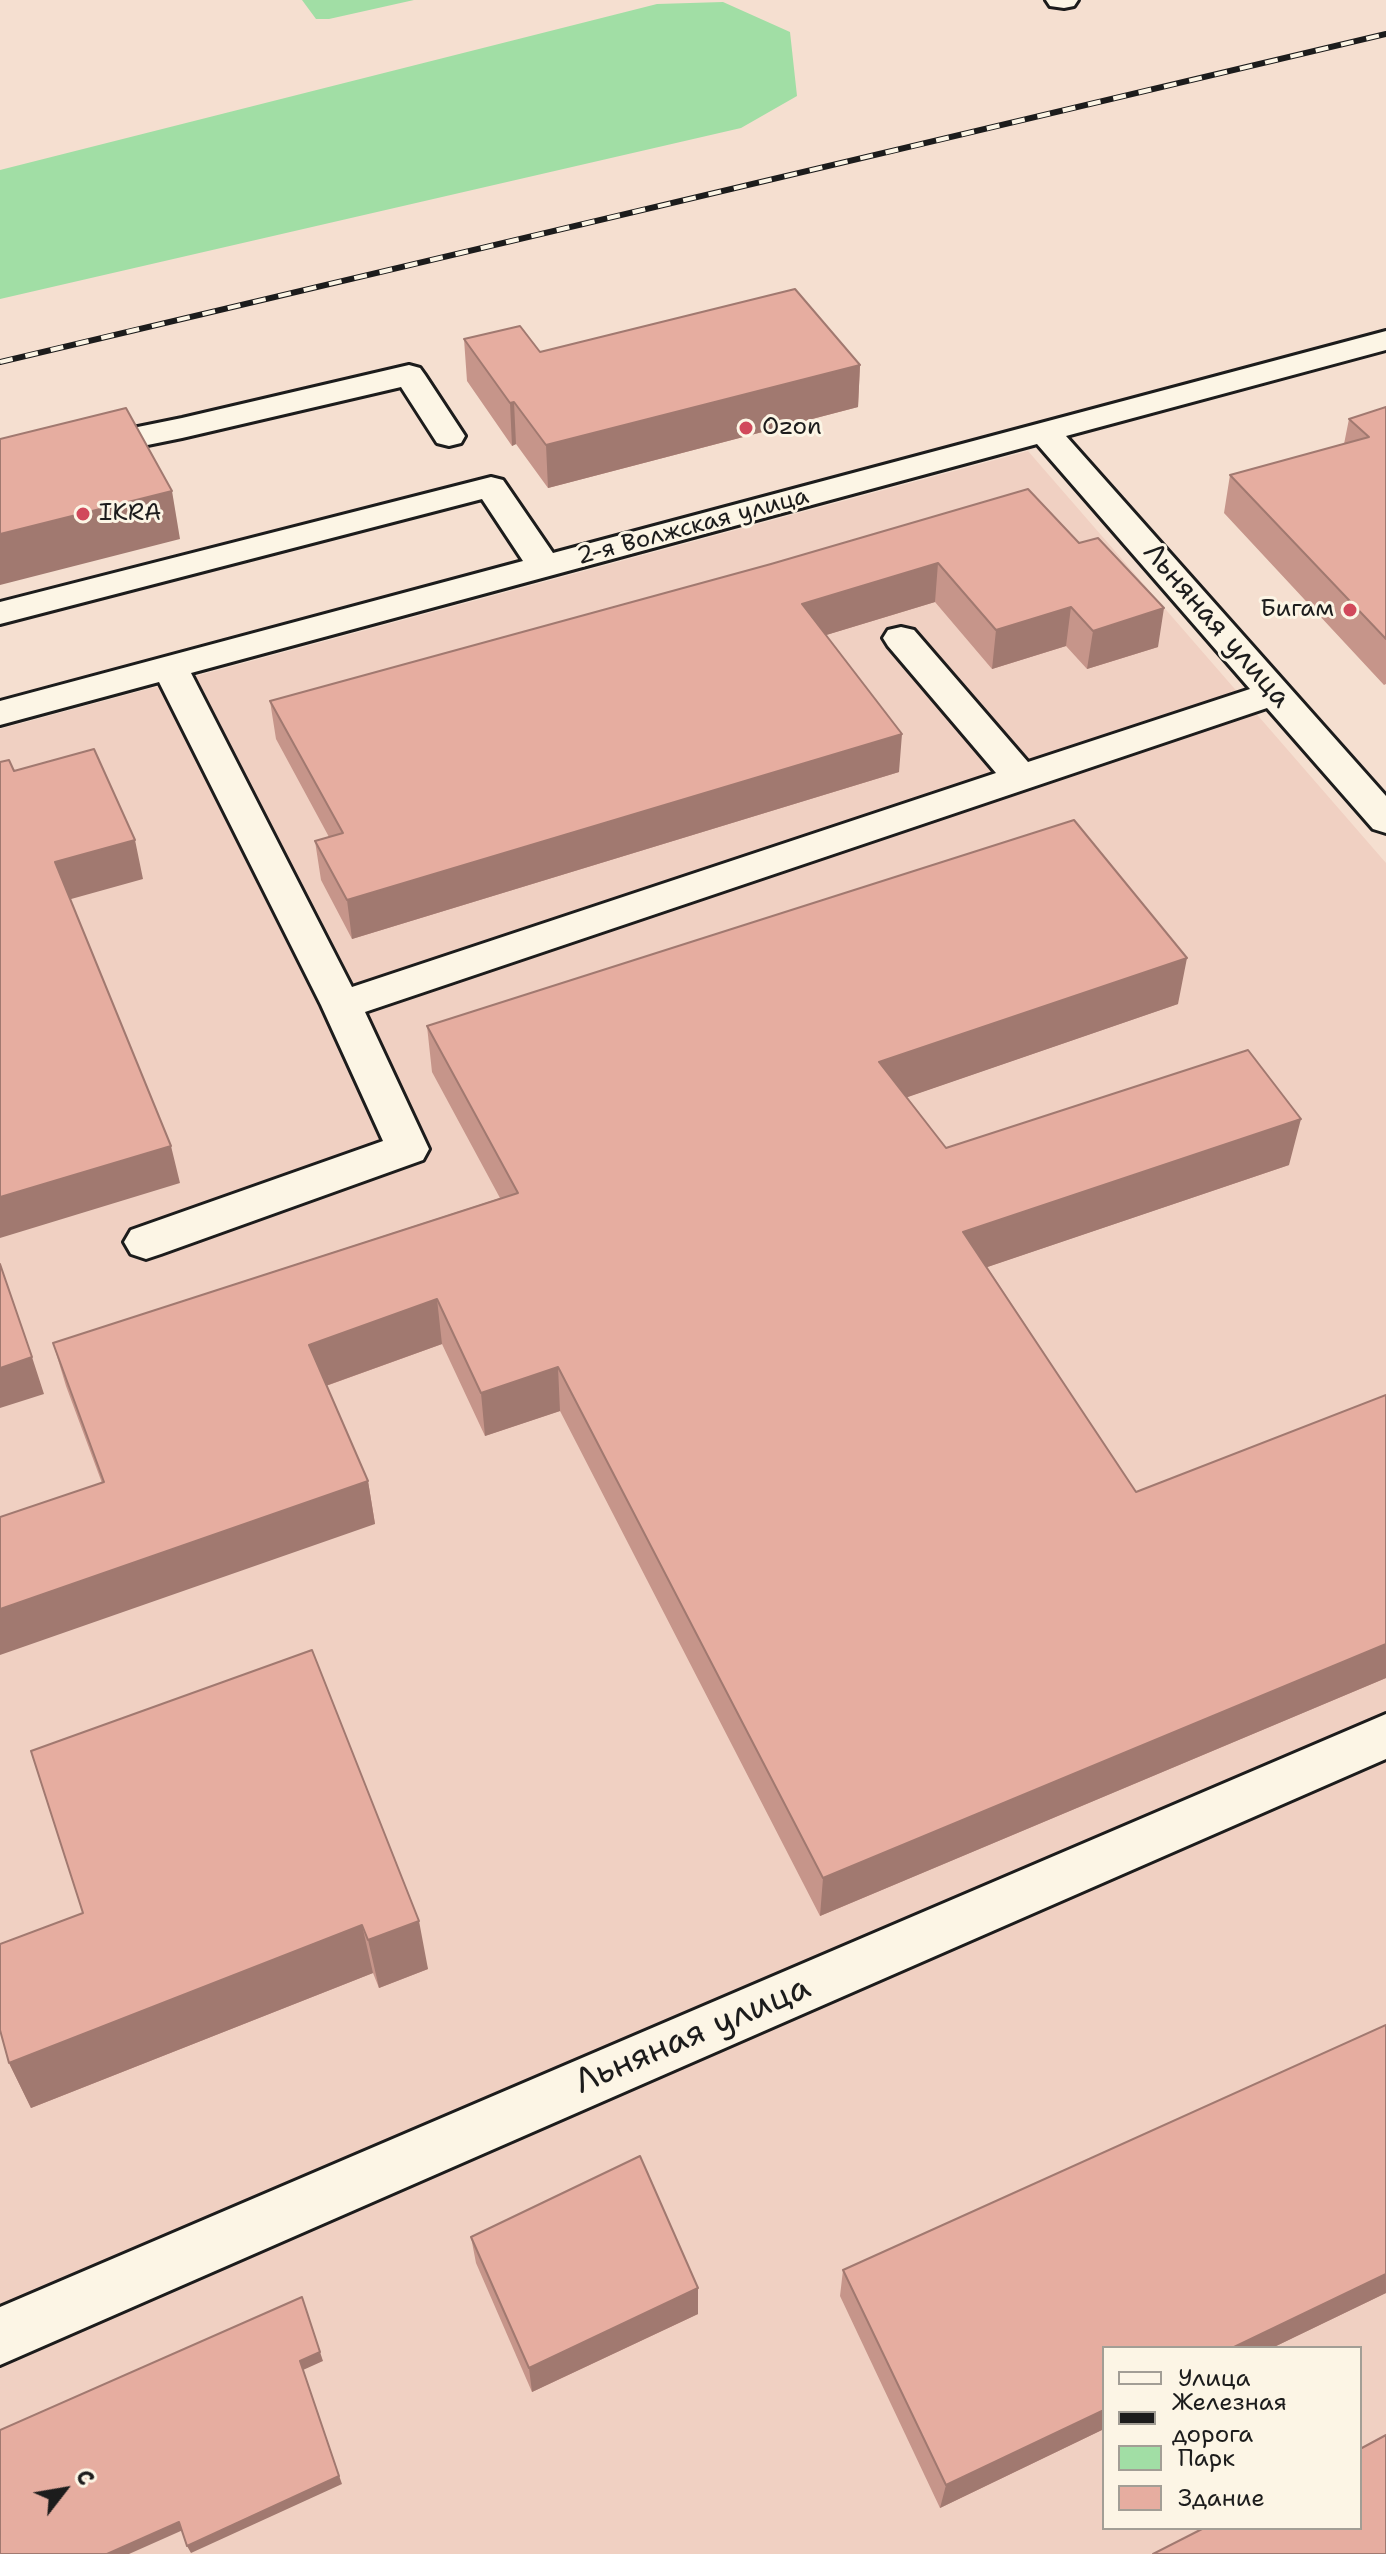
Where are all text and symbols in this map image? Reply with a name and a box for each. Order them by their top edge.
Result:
place label: Ozon [762,414,822,442]
marker: Ozon [737,419,755,437]
street label: 2-я Волжская улица [574,482,812,572]
place label: IKRA [99,500,161,528]
marker: IKRA [74,505,92,523]
street label: Льняная улица [1135,537,1297,715]
place label: Бигам [1260,596,1334,624]
marker: Бигам [1341,601,1359,619]
street label: Льняная улица [569,1968,817,2104]
legend [1102,2346,1362,2530]
text: Улица [1178,2362,1251,2394]
text: Железная дорога [1172,2386,1287,2450]
text: Парк [1178,2442,1235,2474]
north arrow [24,2450,104,2530]
text: С [69,2464,101,2491]
text: Здание [1178,2482,1265,2514]

